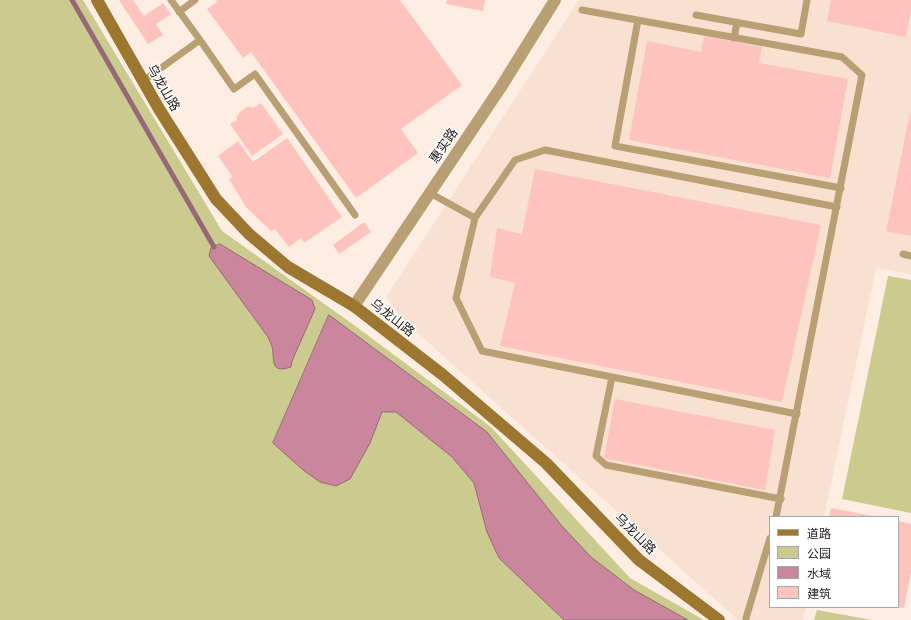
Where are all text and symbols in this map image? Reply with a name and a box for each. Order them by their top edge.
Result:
street label: 乌龙山路 [143,62,183,114]
street label: 惠实路 [427,125,461,167]
street label: 乌龙山路 [367,296,417,340]
street label: 乌龙山路 [611,510,659,558]
legend [769,516,899,608]
text: 道路 [807,527,831,541]
text: 公园 [807,547,831,561]
text: 水域 [807,567,831,581]
text: 建筑 [807,587,831,601]

